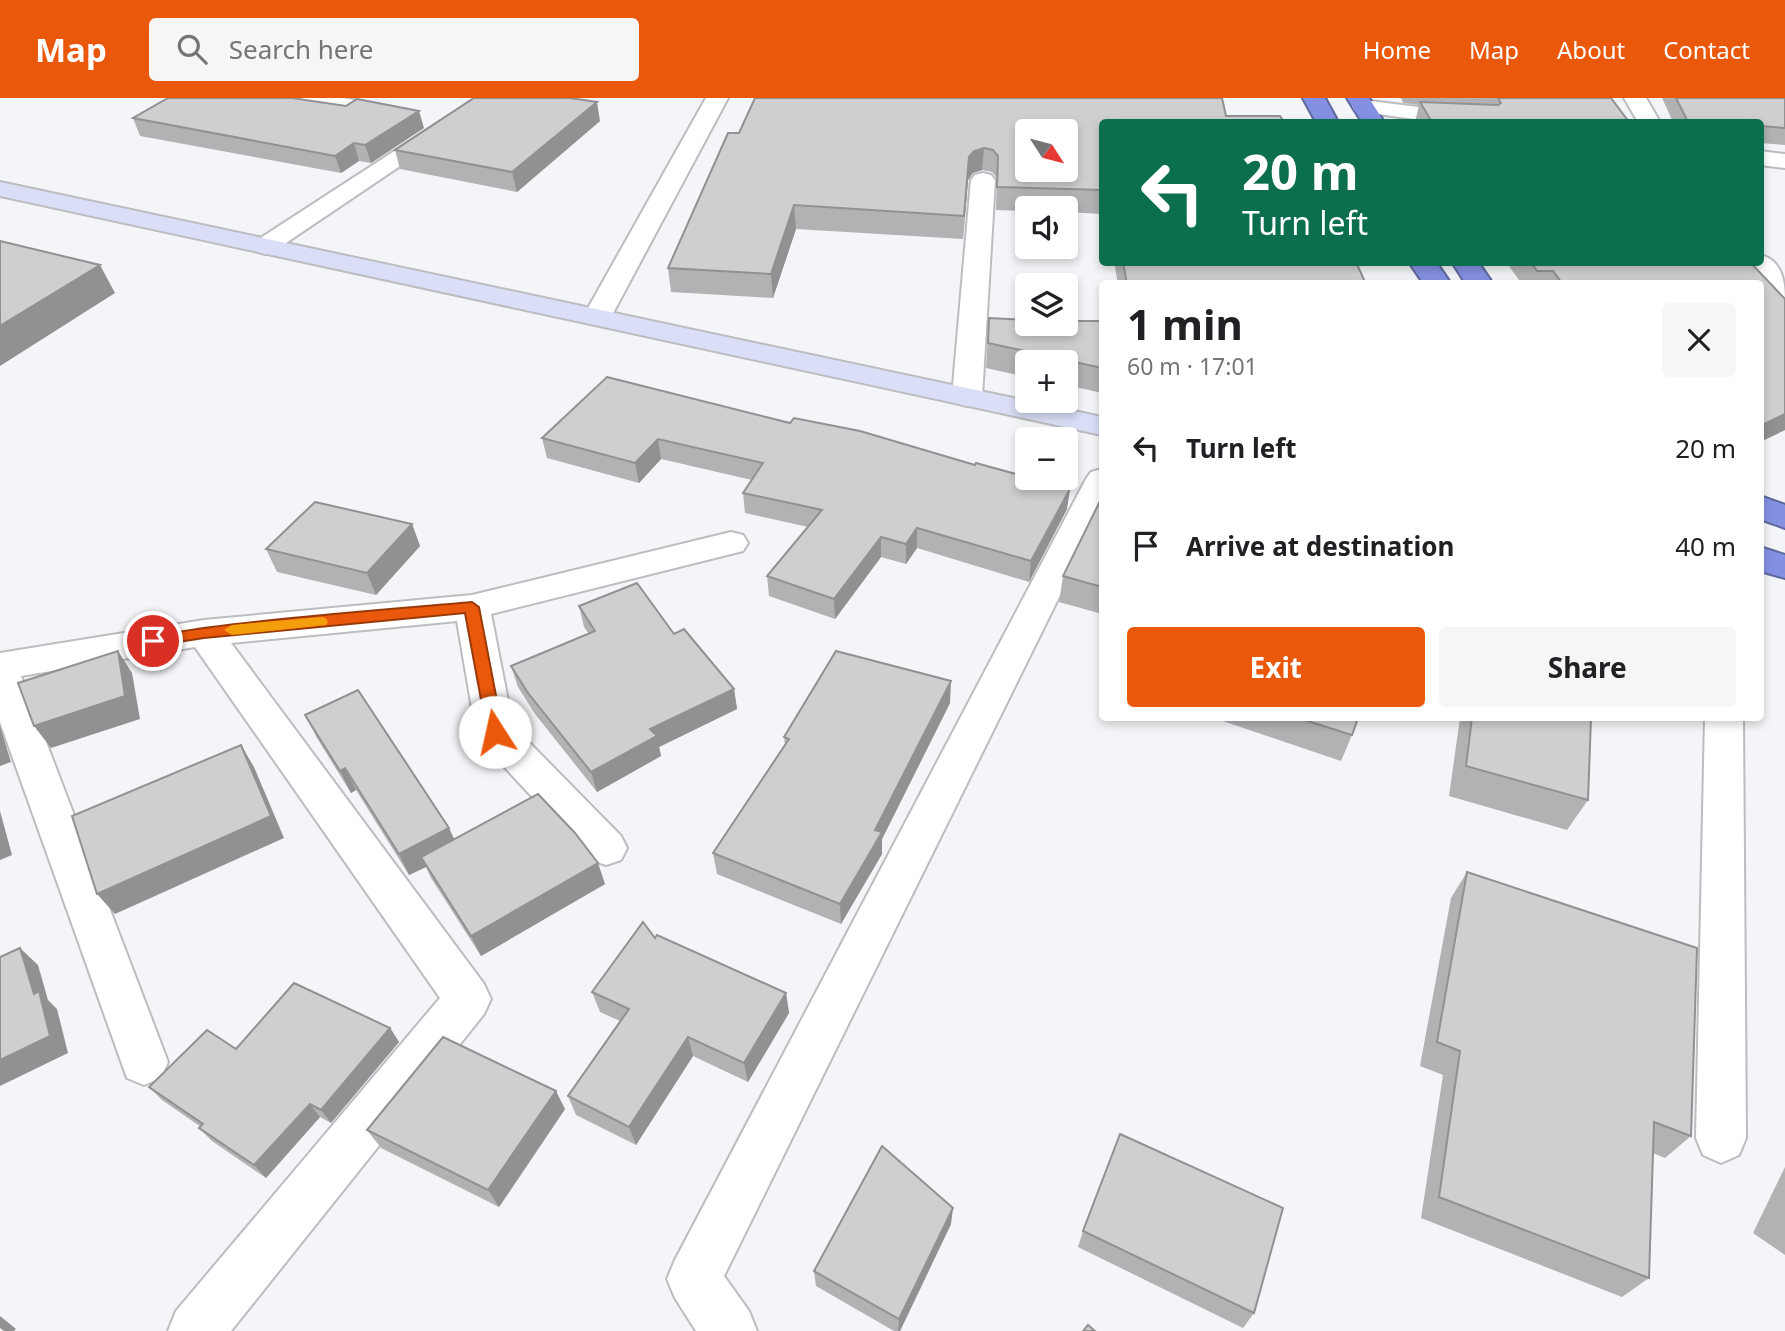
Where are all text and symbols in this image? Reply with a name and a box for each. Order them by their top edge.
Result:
search box [149,18,639,81]
text: Map [35,27,107,72]
icon: search [173,30,211,68]
text: Search here [229,31,373,67]
text: Home [1363,33,1431,66]
text: Map [1469,33,1519,66]
text: About [1557,33,1625,66]
text: Contact [1663,33,1750,66]
north arrow [1015,119,1078,182]
map controls [1015,119,1078,490]
text: 20 m [1242,138,1359,204]
icon: left [1127,147,1218,238]
button: sound [1015,196,1078,259]
text: Turn left [1242,201,1368,244]
button: layers [1015,273,1078,336]
text: 1 min [1127,295,1243,352]
button: close [1662,303,1736,377]
button: + [1015,350,1078,413]
text: 60 m · 17:01 [1127,350,1258,382]
button: − [1015,427,1078,490]
icon: left [1127,429,1165,467]
text: Turn left [1186,430,1297,466]
text: 20 m [1675,430,1736,466]
icon: arrive [1127,527,1165,565]
text: Arrive at destination [1186,528,1455,564]
text: 40 m [1675,528,1736,564]
pin [123,611,183,671]
icon: arrive [134,622,172,660]
button: Exit [1127,627,1425,707]
button: Share [1439,627,1736,707]
position arrow [458,695,532,769]

